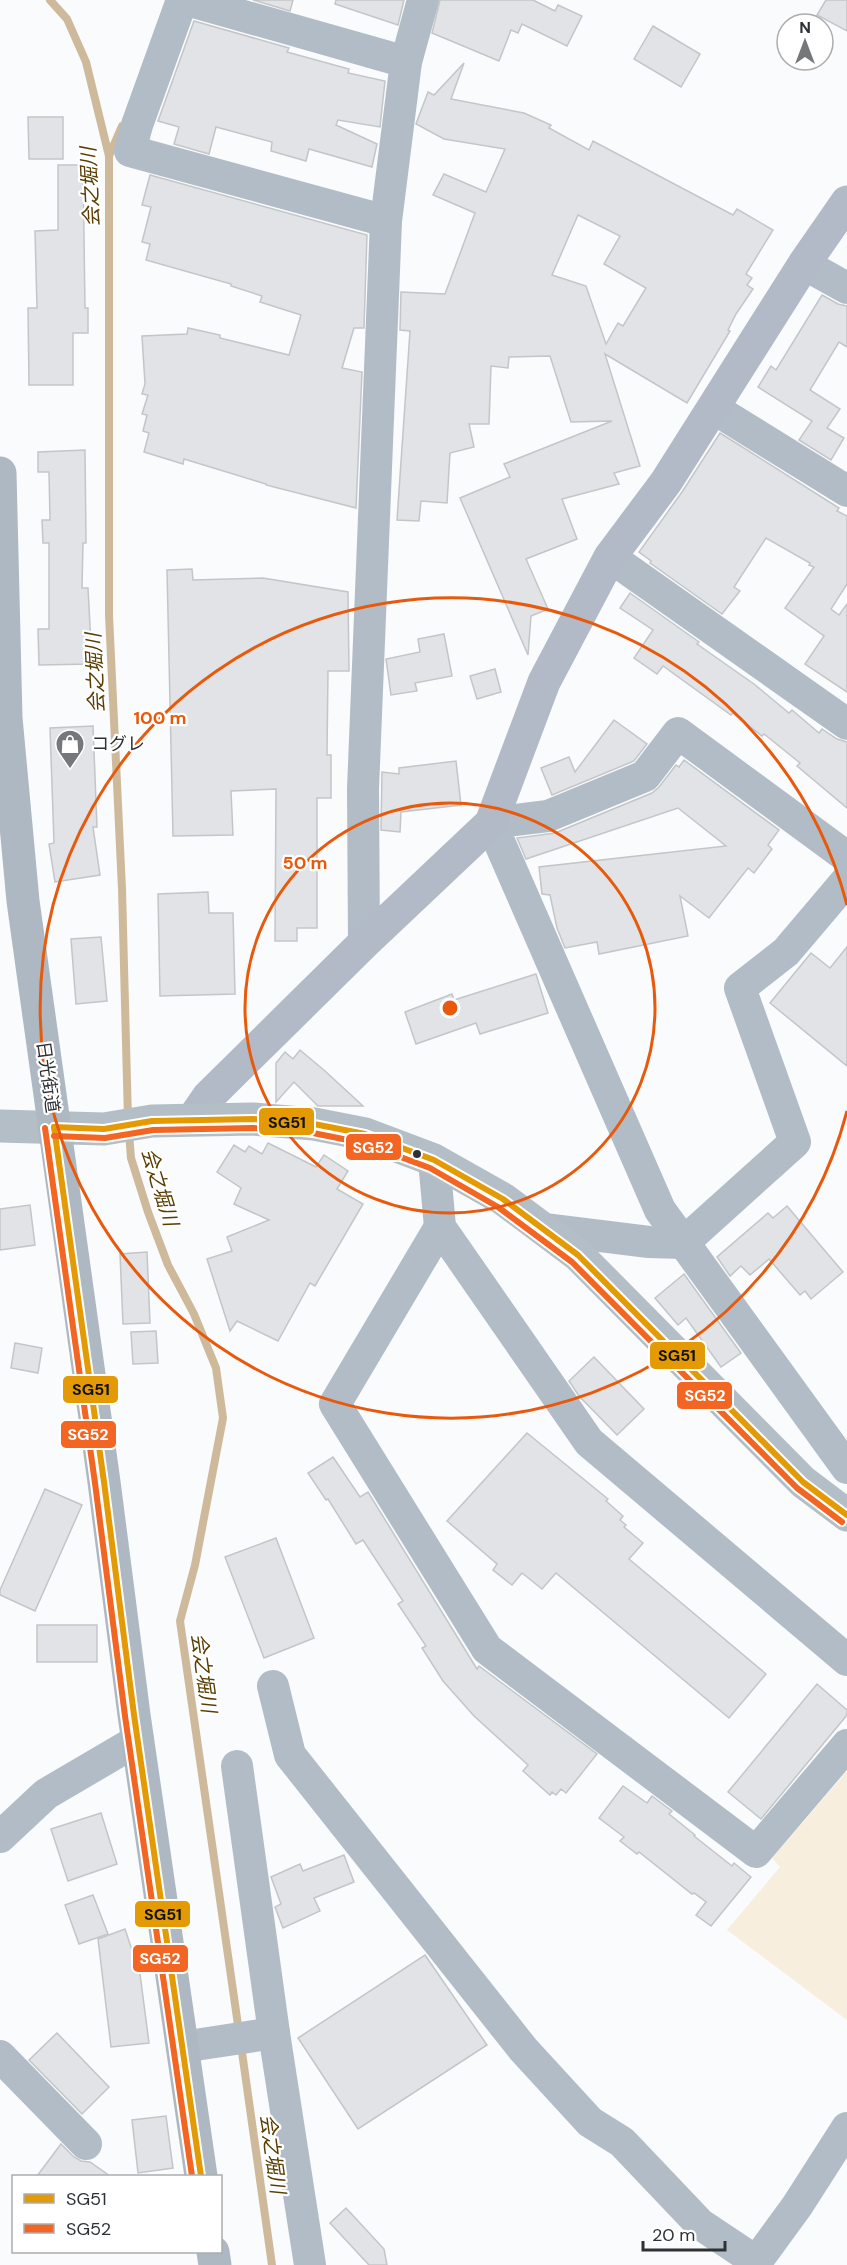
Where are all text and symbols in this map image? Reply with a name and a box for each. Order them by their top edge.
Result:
north arrow [775,12,835,72]
text: N [799,17,811,38]
water label: 会之堀川 [75,144,105,228]
water label: 会之堀川 [80,630,110,714]
text: 100 m [133,706,187,730]
shop icon: コグレ [54,728,86,770]
place label: コグレ [91,732,145,756]
text: 50 m [282,851,328,875]
centre of rings [440,998,460,1018]
street label: 日光街道 [31,1040,65,1114]
line badge: SG51 [258,1107,315,1136]
text: SG51 [268,1112,306,1133]
line badge: SG52 [345,1133,402,1161]
text: SG52 [352,1137,394,1158]
water label: 会之堀川 [136,1145,185,1231]
unlabelled marker [411,1148,423,1160]
line badge: SG51 [649,1341,706,1370]
text: SG51 [658,1345,696,1366]
line badge: SG51 [62,1375,119,1404]
text: SG51 [72,1379,110,1400]
line badge: SG52 [676,1381,733,1410]
text: SG52 [684,1385,726,1406]
line badge: SG52 [60,1420,117,1449]
text: SG52 [67,1424,109,1445]
water label: 会之堀川 [186,1632,223,1716]
line badge: SG51 [134,1900,191,1928]
text: SG51 [144,1904,182,1925]
line badge: SG52 [132,1944,189,1973]
text: SG52 [139,1948,181,1969]
water label: 会之堀川 [255,2113,292,2197]
legend [12,2175,222,2253]
text: SG51 [66,2187,107,2211]
scale bar [643,2214,726,2252]
text: SG52 [66,2217,111,2241]
text: 20 m [652,2223,695,2247]

